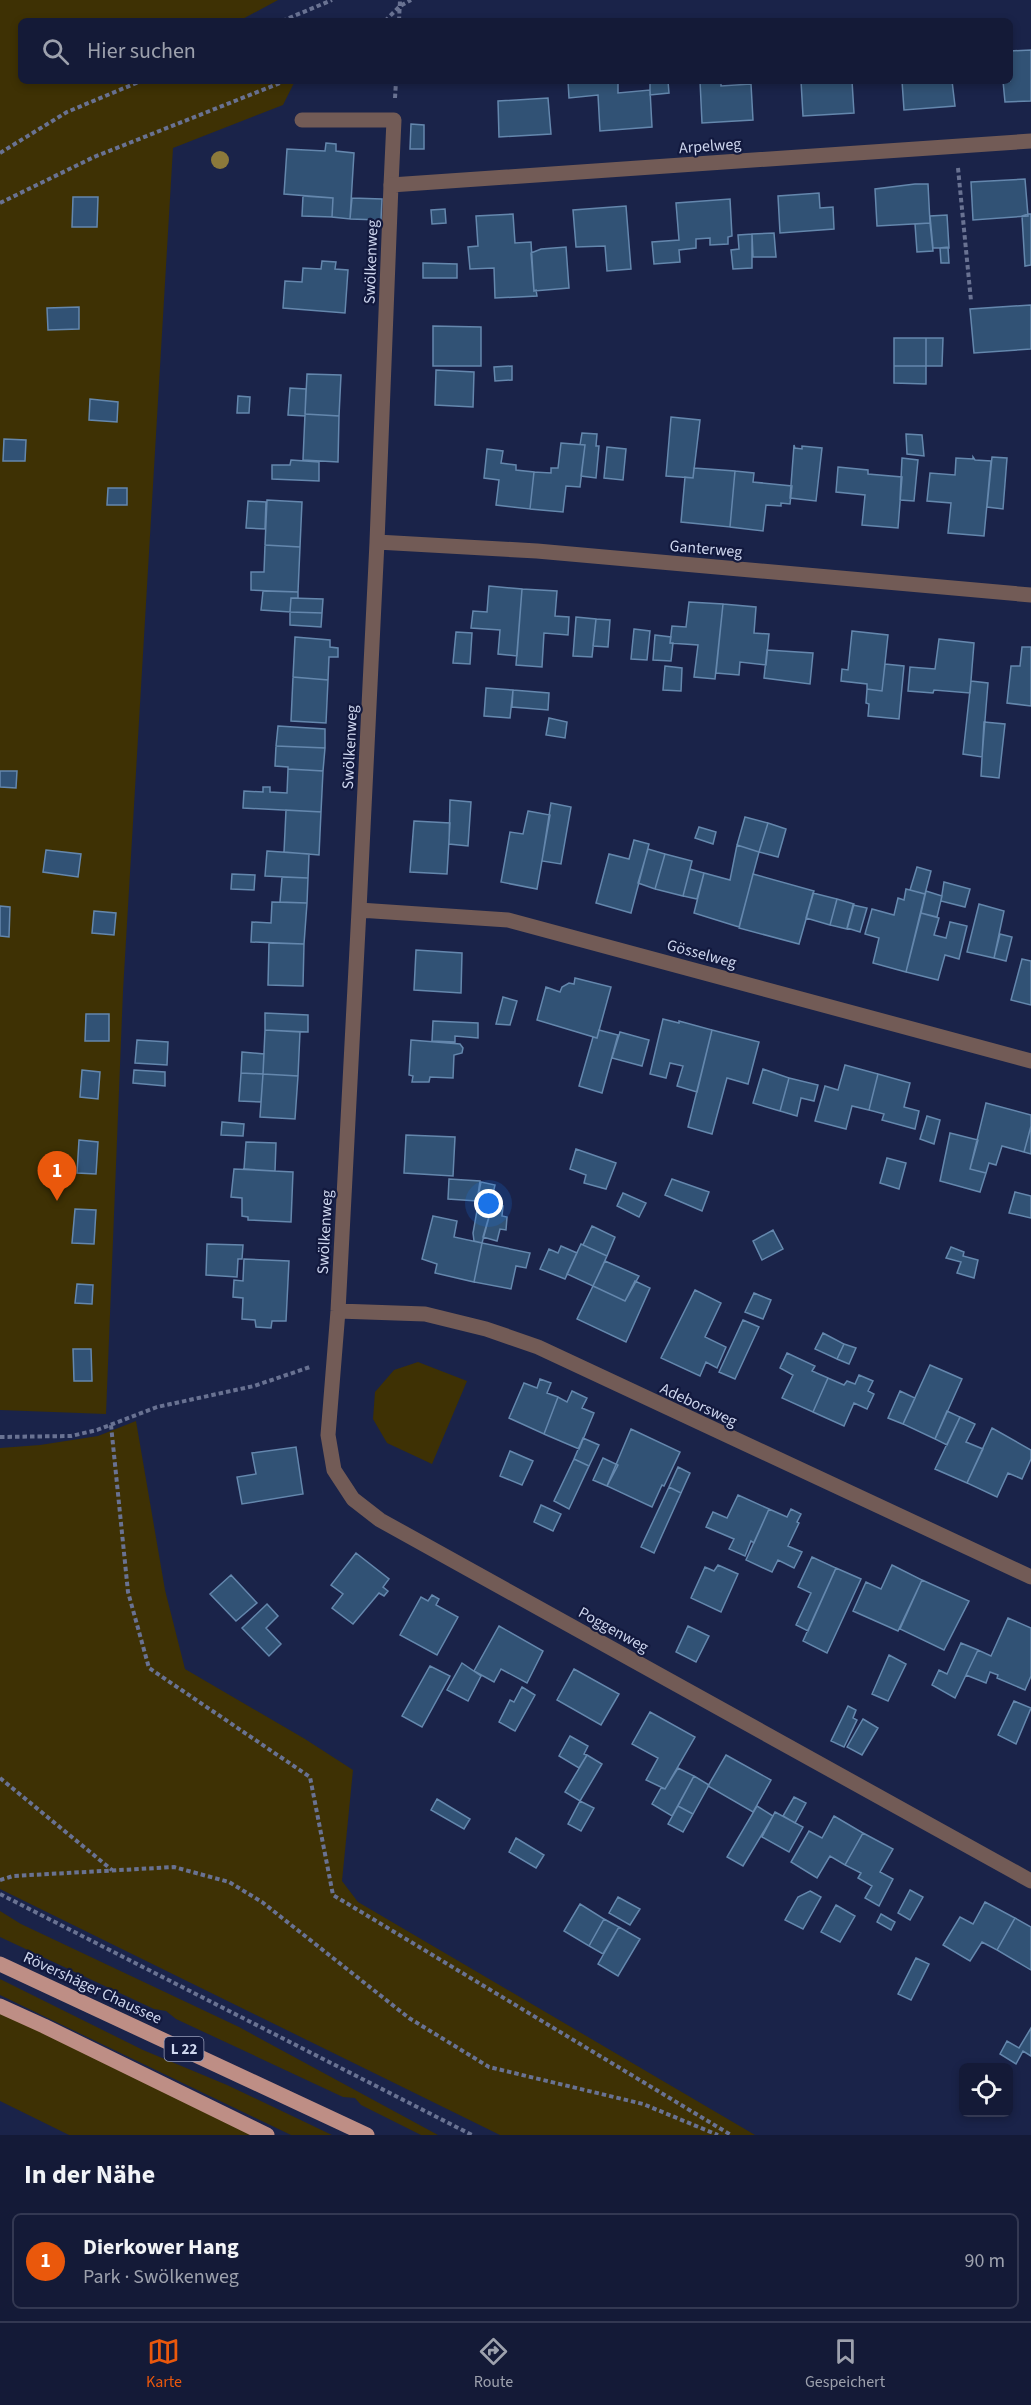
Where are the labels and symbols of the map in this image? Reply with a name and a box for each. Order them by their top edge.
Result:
street label: Arpelweg [678,133,742,159]
street label: Swölkenweg [359,219,383,305]
street label: Ganterweg [669,535,743,563]
street label: Swölkenweg [337,704,363,790]
street label: Gösselweg [664,934,739,974]
pin: 1 [38,1152,76,1201]
street label: Swölkenweg [312,1189,338,1275]
your location [474,1189,503,1218]
street label: Adeborsweg [657,1378,741,1432]
street label: Poggenweg [574,1602,653,1658]
street label: Rövershäger Chaussee [20,1946,165,2030]
road number: L 22 [164,2037,204,2061]

